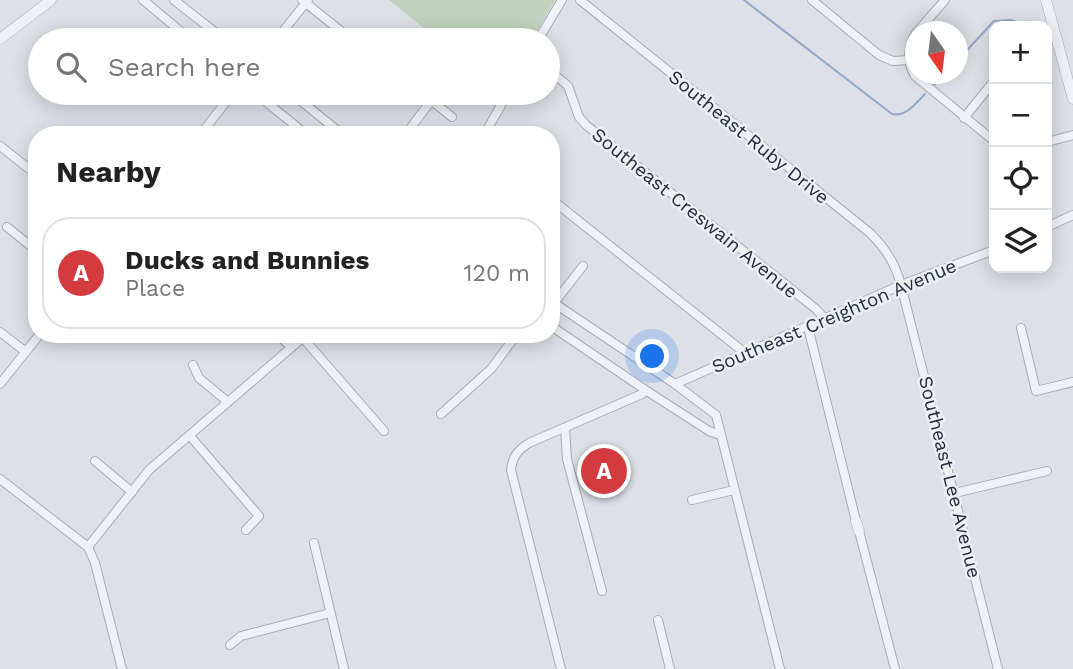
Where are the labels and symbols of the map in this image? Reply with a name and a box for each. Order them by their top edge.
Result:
north arrow [905,21,968,84]
street label: Southeast Ruby Drive [664,65,834,209]
street label: Southeast Creswain Avenue [587,123,803,303]
street label: Southeast Creighton Avenue [708,254,960,378]
your location [635,339,669,373]
street label: Southeast Lee Avenue [914,374,986,580]
pin: A [581,445,627,497]

